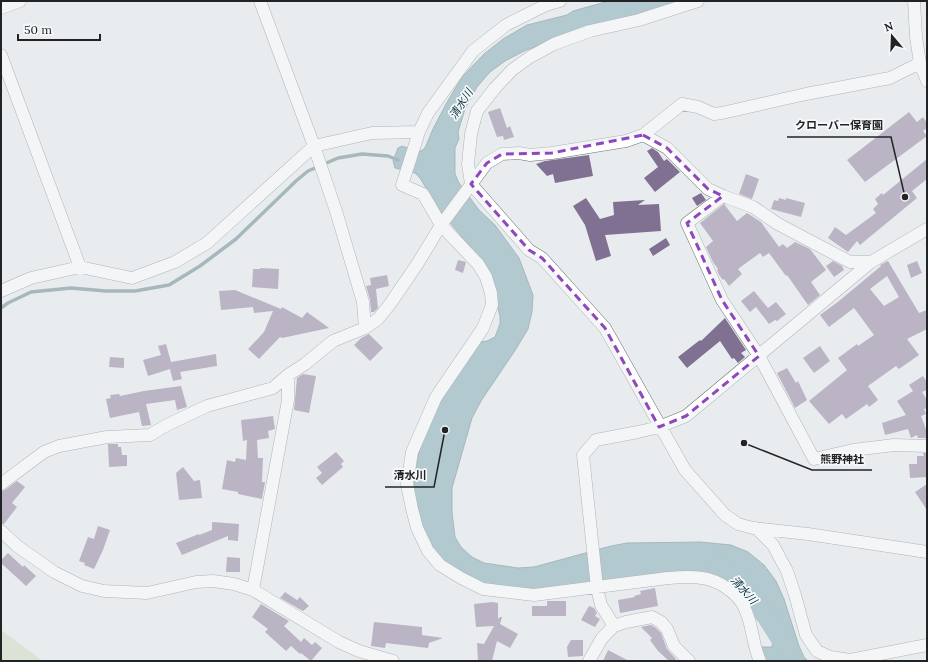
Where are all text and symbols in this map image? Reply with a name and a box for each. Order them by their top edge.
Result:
scale bar [18,16,100,42]
north arrow [872,16,912,56]
text: N [882,18,896,35]
text: 50 m [24,22,52,37]
water label: 清水川 [446,86,476,122]
callout: クローバー保育園 [787,114,891,137]
text: クローバー保育園 [795,118,883,132]
callout: 熊野神社 [812,447,872,470]
text: 熊野神社 [820,452,864,466]
callout: 清水川 [385,464,434,487]
text: 清水川 [394,468,427,482]
water label: 清水川 [728,573,761,608]

